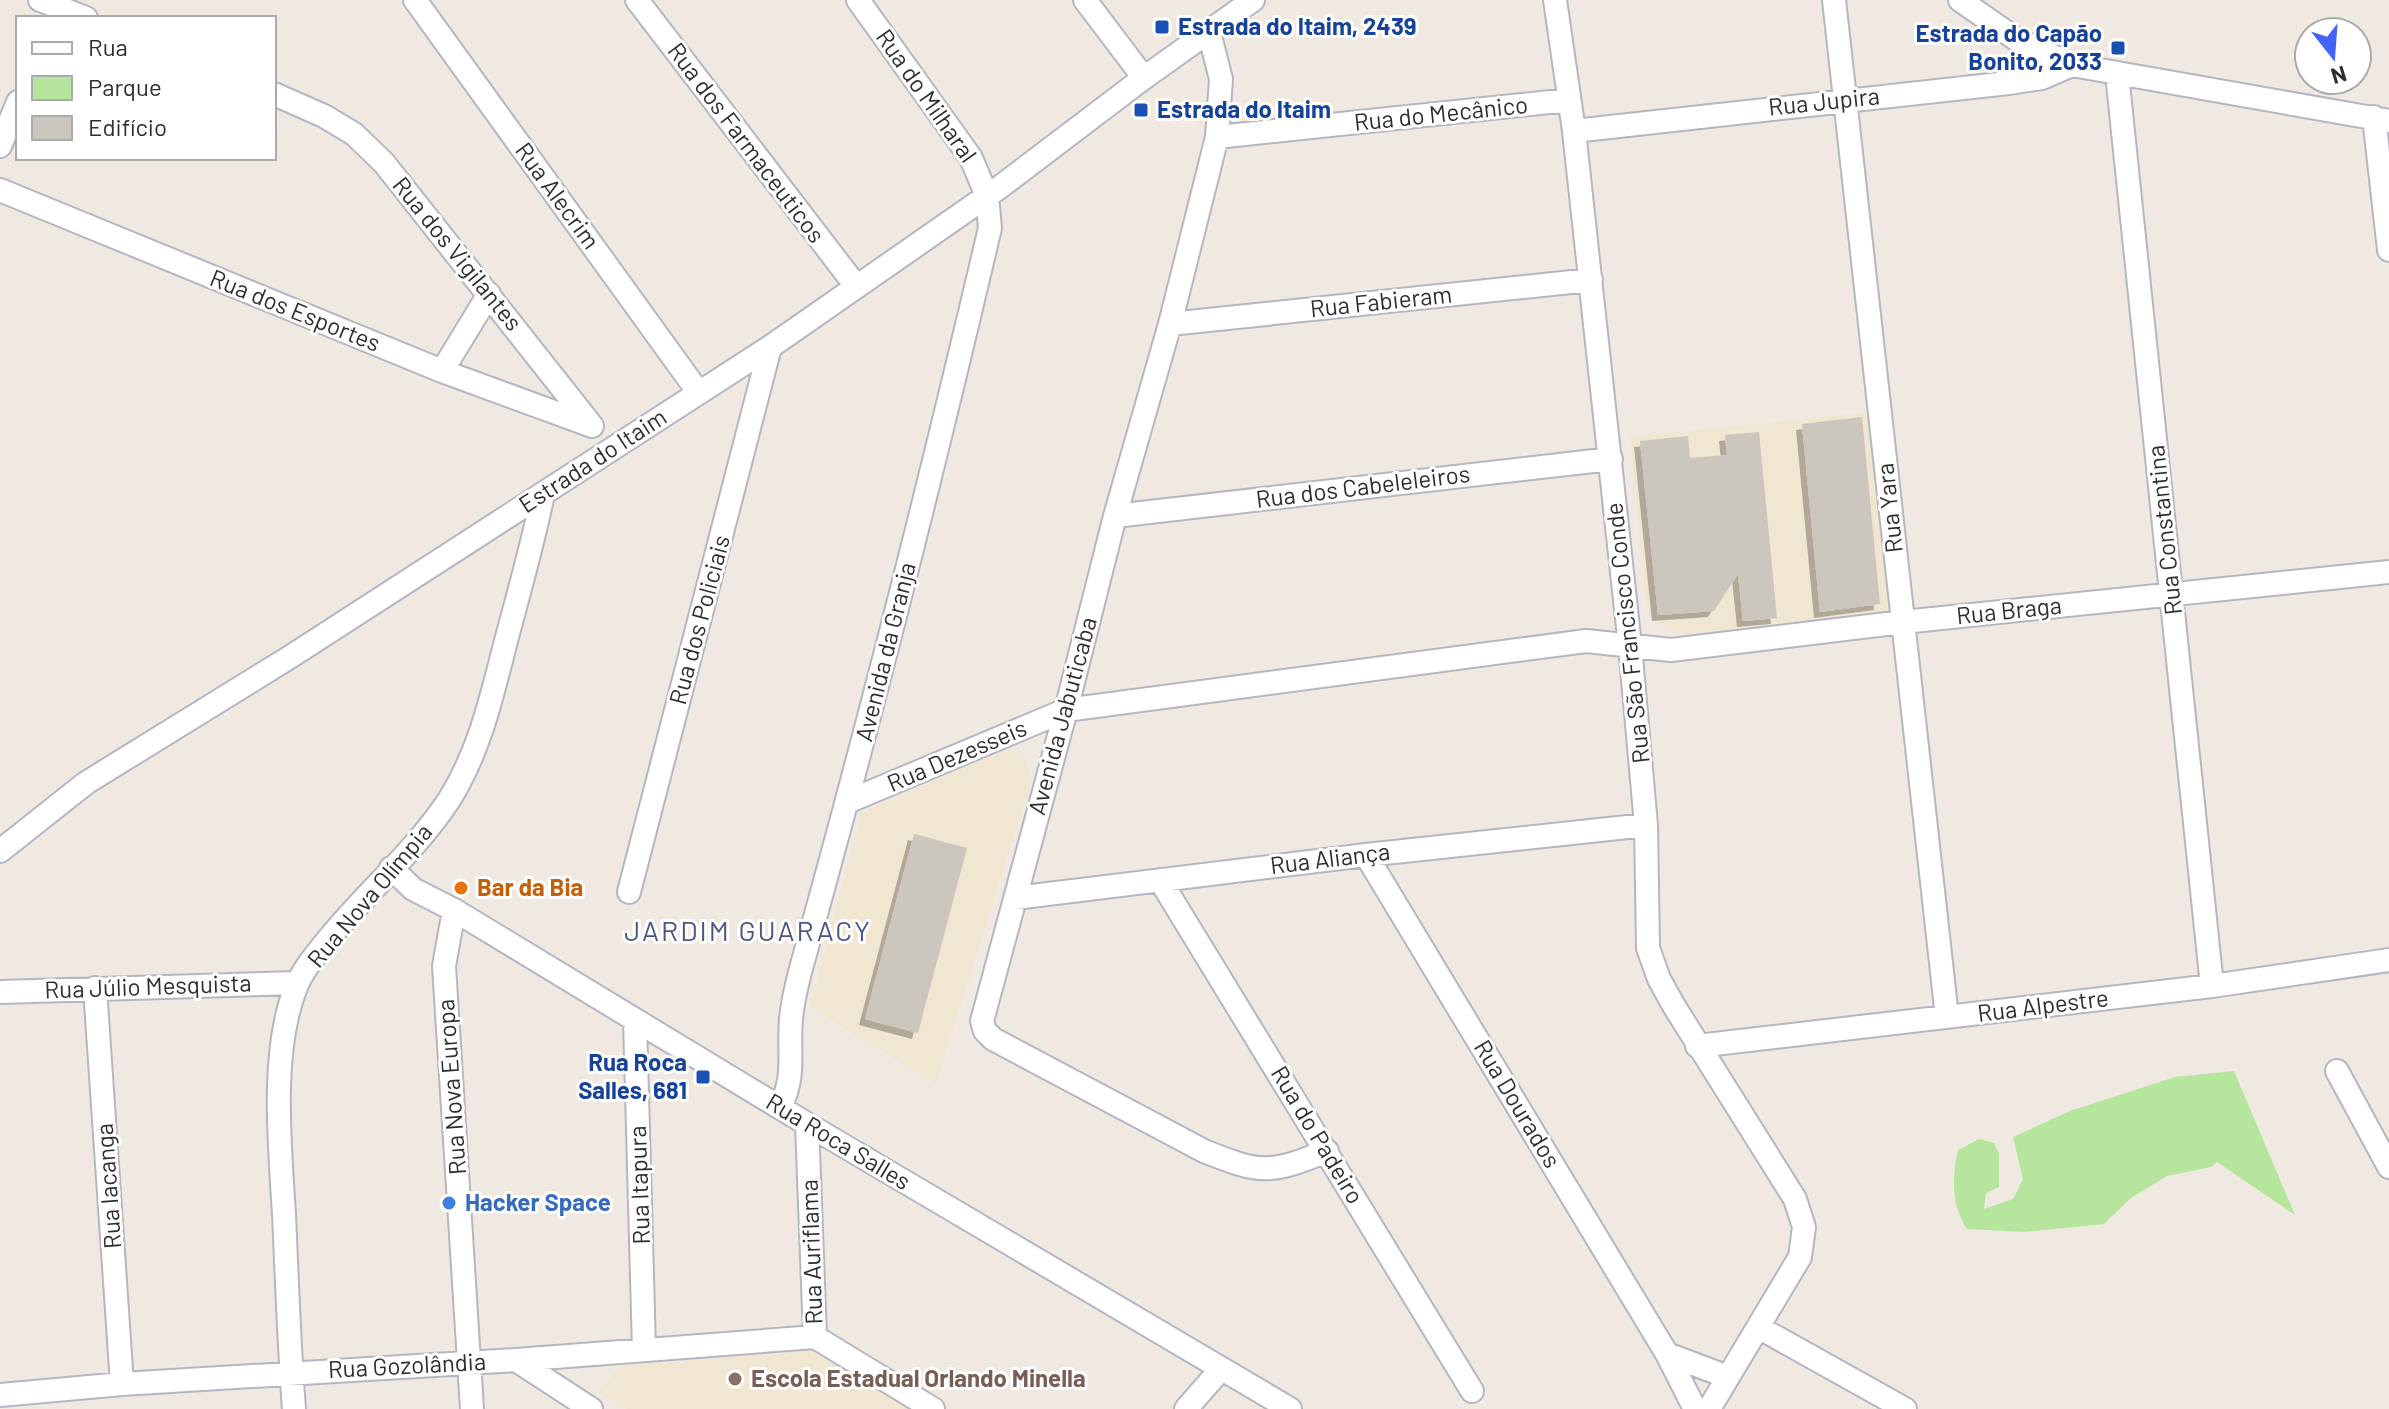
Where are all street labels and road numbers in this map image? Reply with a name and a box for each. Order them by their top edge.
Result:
street label: Rua do Milharal [871,23,984,167]
street label: Rua dos Farmaceuticos [662,36,832,248]
street label: Rua Jupira [1767,80,1881,121]
street label: Rua do Mecânico [1352,89,1529,136]
street label: Rua Alecrim [510,136,607,254]
street label: Rua dos Vigilantes [387,170,529,336]
street label: Rua dos Esportes [206,262,385,357]
street label: Rua Fabieram [1308,279,1453,322]
street label: Estrada do Itaim [513,401,671,518]
street label: Rua Constantina [2140,444,2187,617]
street label: Rua dos Cabeleleiros [1254,458,1472,513]
street label: Rua Yara [1869,462,1908,555]
street label: Rua São Francisco Conde [1598,501,1655,765]
street label: Rua dos Policiais [662,532,735,707]
street label: Avenida da Granja [848,559,921,744]
street label: Rua Braga [1955,590,2063,629]
street label: Avenida Jabuticaba [1021,613,1102,818]
street label: Rua Dezesseis [882,712,1031,797]
street label: Rua Nova Olímpia [300,817,437,973]
street label: Rua Aliança [1268,836,1391,879]
street label: Rua Júlio Mesquista [44,967,252,1004]
street label: Rua Alpestre [1976,982,2110,1027]
street label: Rua Nova Europa [430,998,471,1176]
street label: Rua Dourados [1469,1034,1568,1172]
street label: Rua do Padeiro [1266,1060,1371,1208]
street label: Rua Roca Salles [761,1086,916,1195]
street label: Rua Iacanga [89,1122,126,1250]
street label: Rua Itapura [622,1125,655,1245]
street label: Rua Auriflama [793,1179,828,1325]
street label: Rua Gozolândia [327,1346,487,1383]

